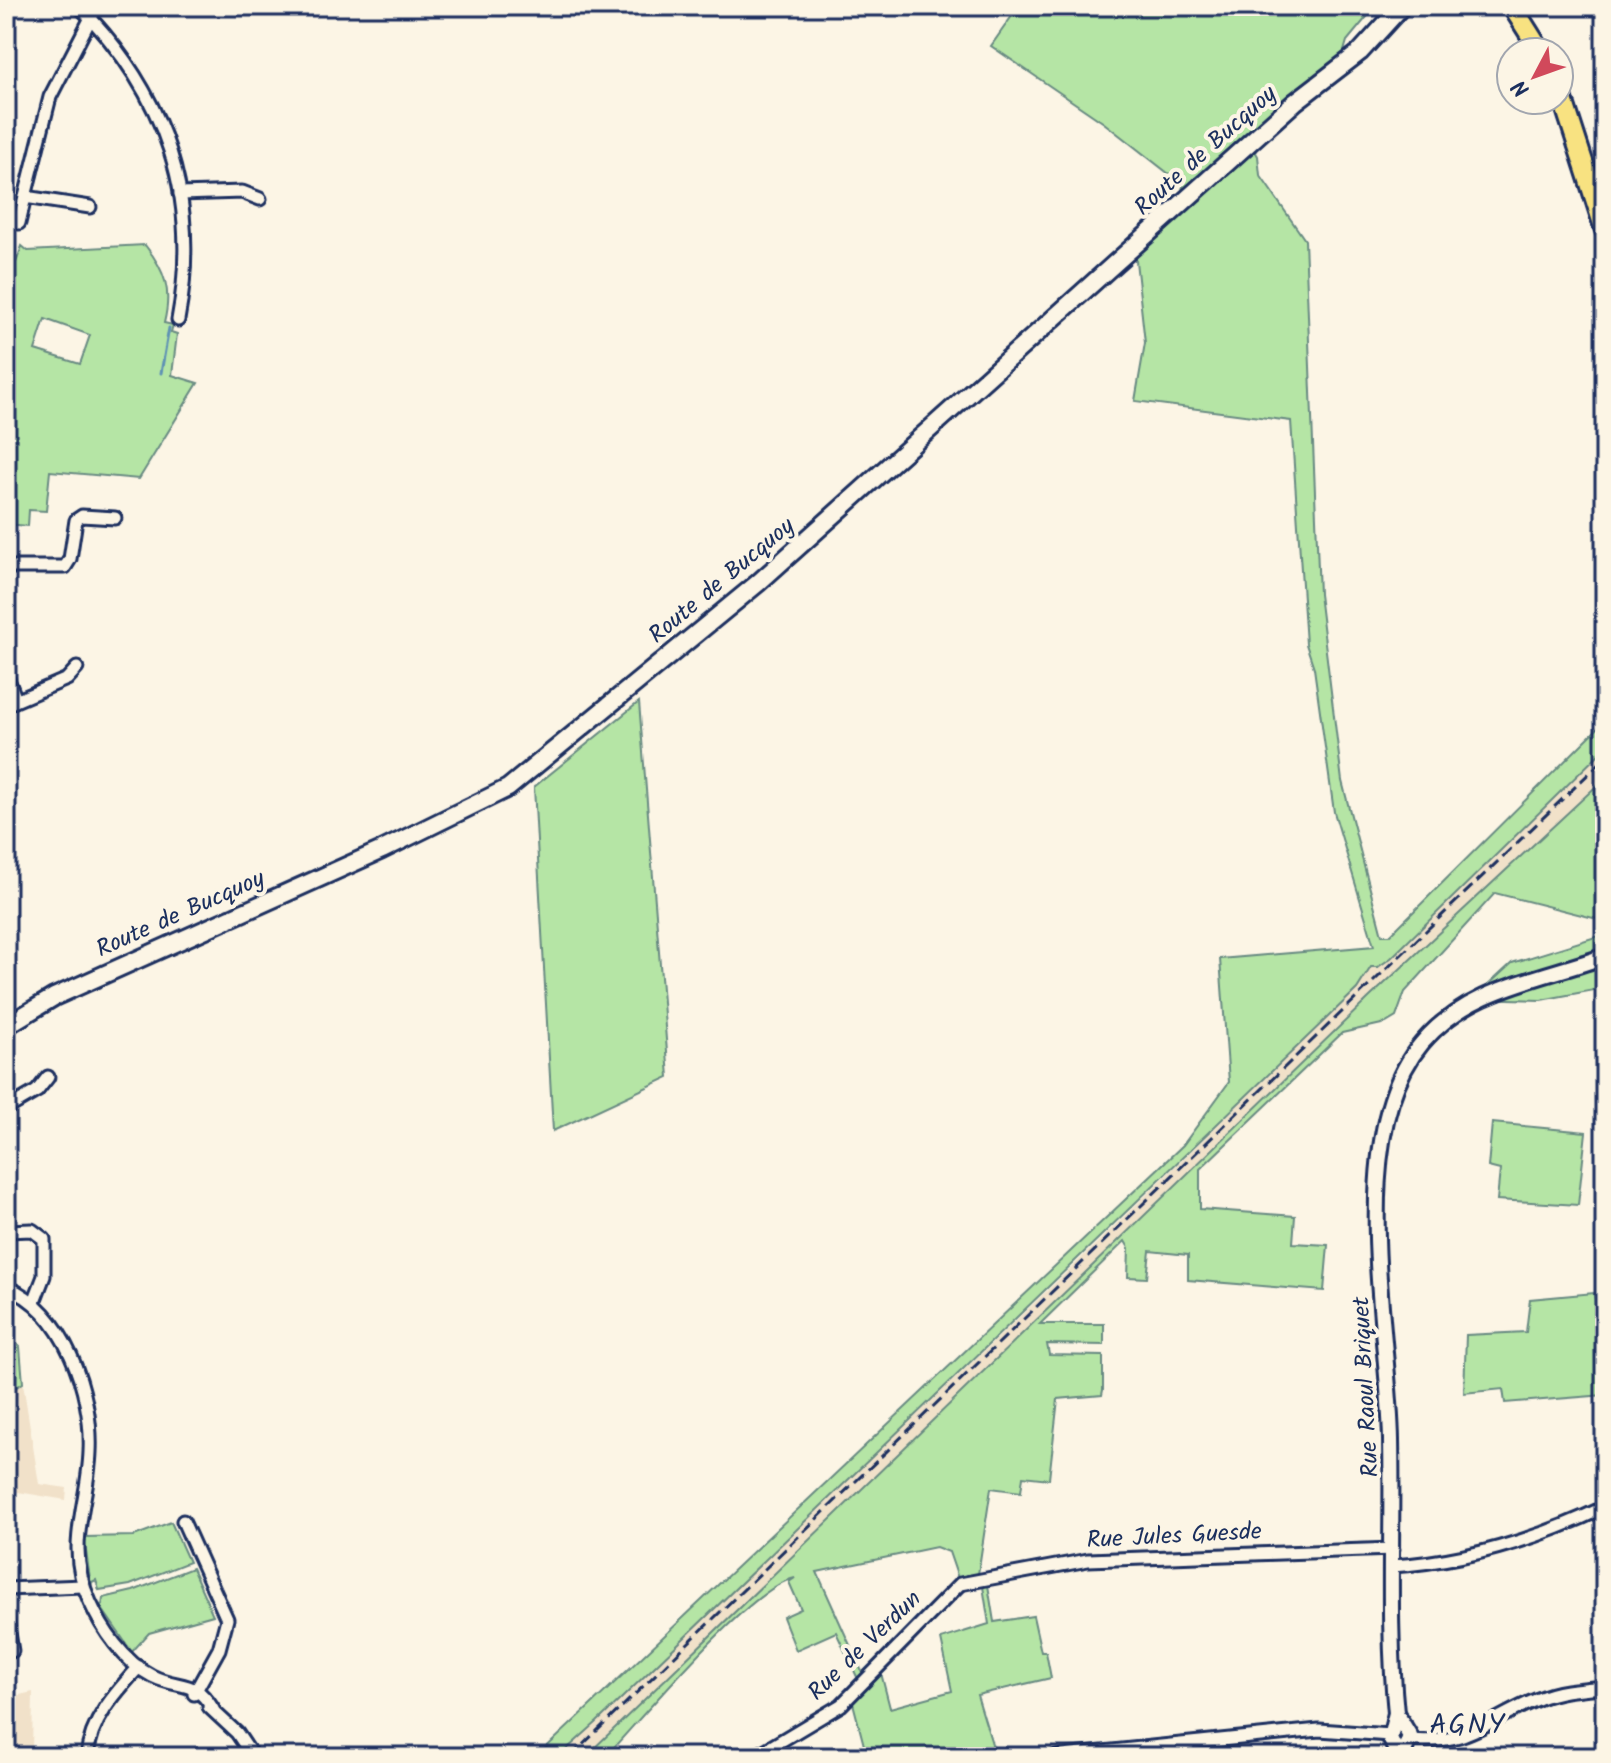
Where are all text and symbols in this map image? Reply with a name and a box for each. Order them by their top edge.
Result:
north arrow [1495,36,1575,116]
text: N [1504,71,1540,104]
street label: Route de Bucquoy [1126,76,1287,226]
street label: Route de Bucquoy [640,508,804,654]
street label: Route de Bucquoy [90,859,272,969]
street label: Rue Raoul Briquet [1342,1295,1391,1478]
street label: Rue Jules Guesde [1086,1512,1263,1561]
street label: Rue de Verdun [799,1581,931,1711]
district label: AGNY [1429,1703,1507,1748]

